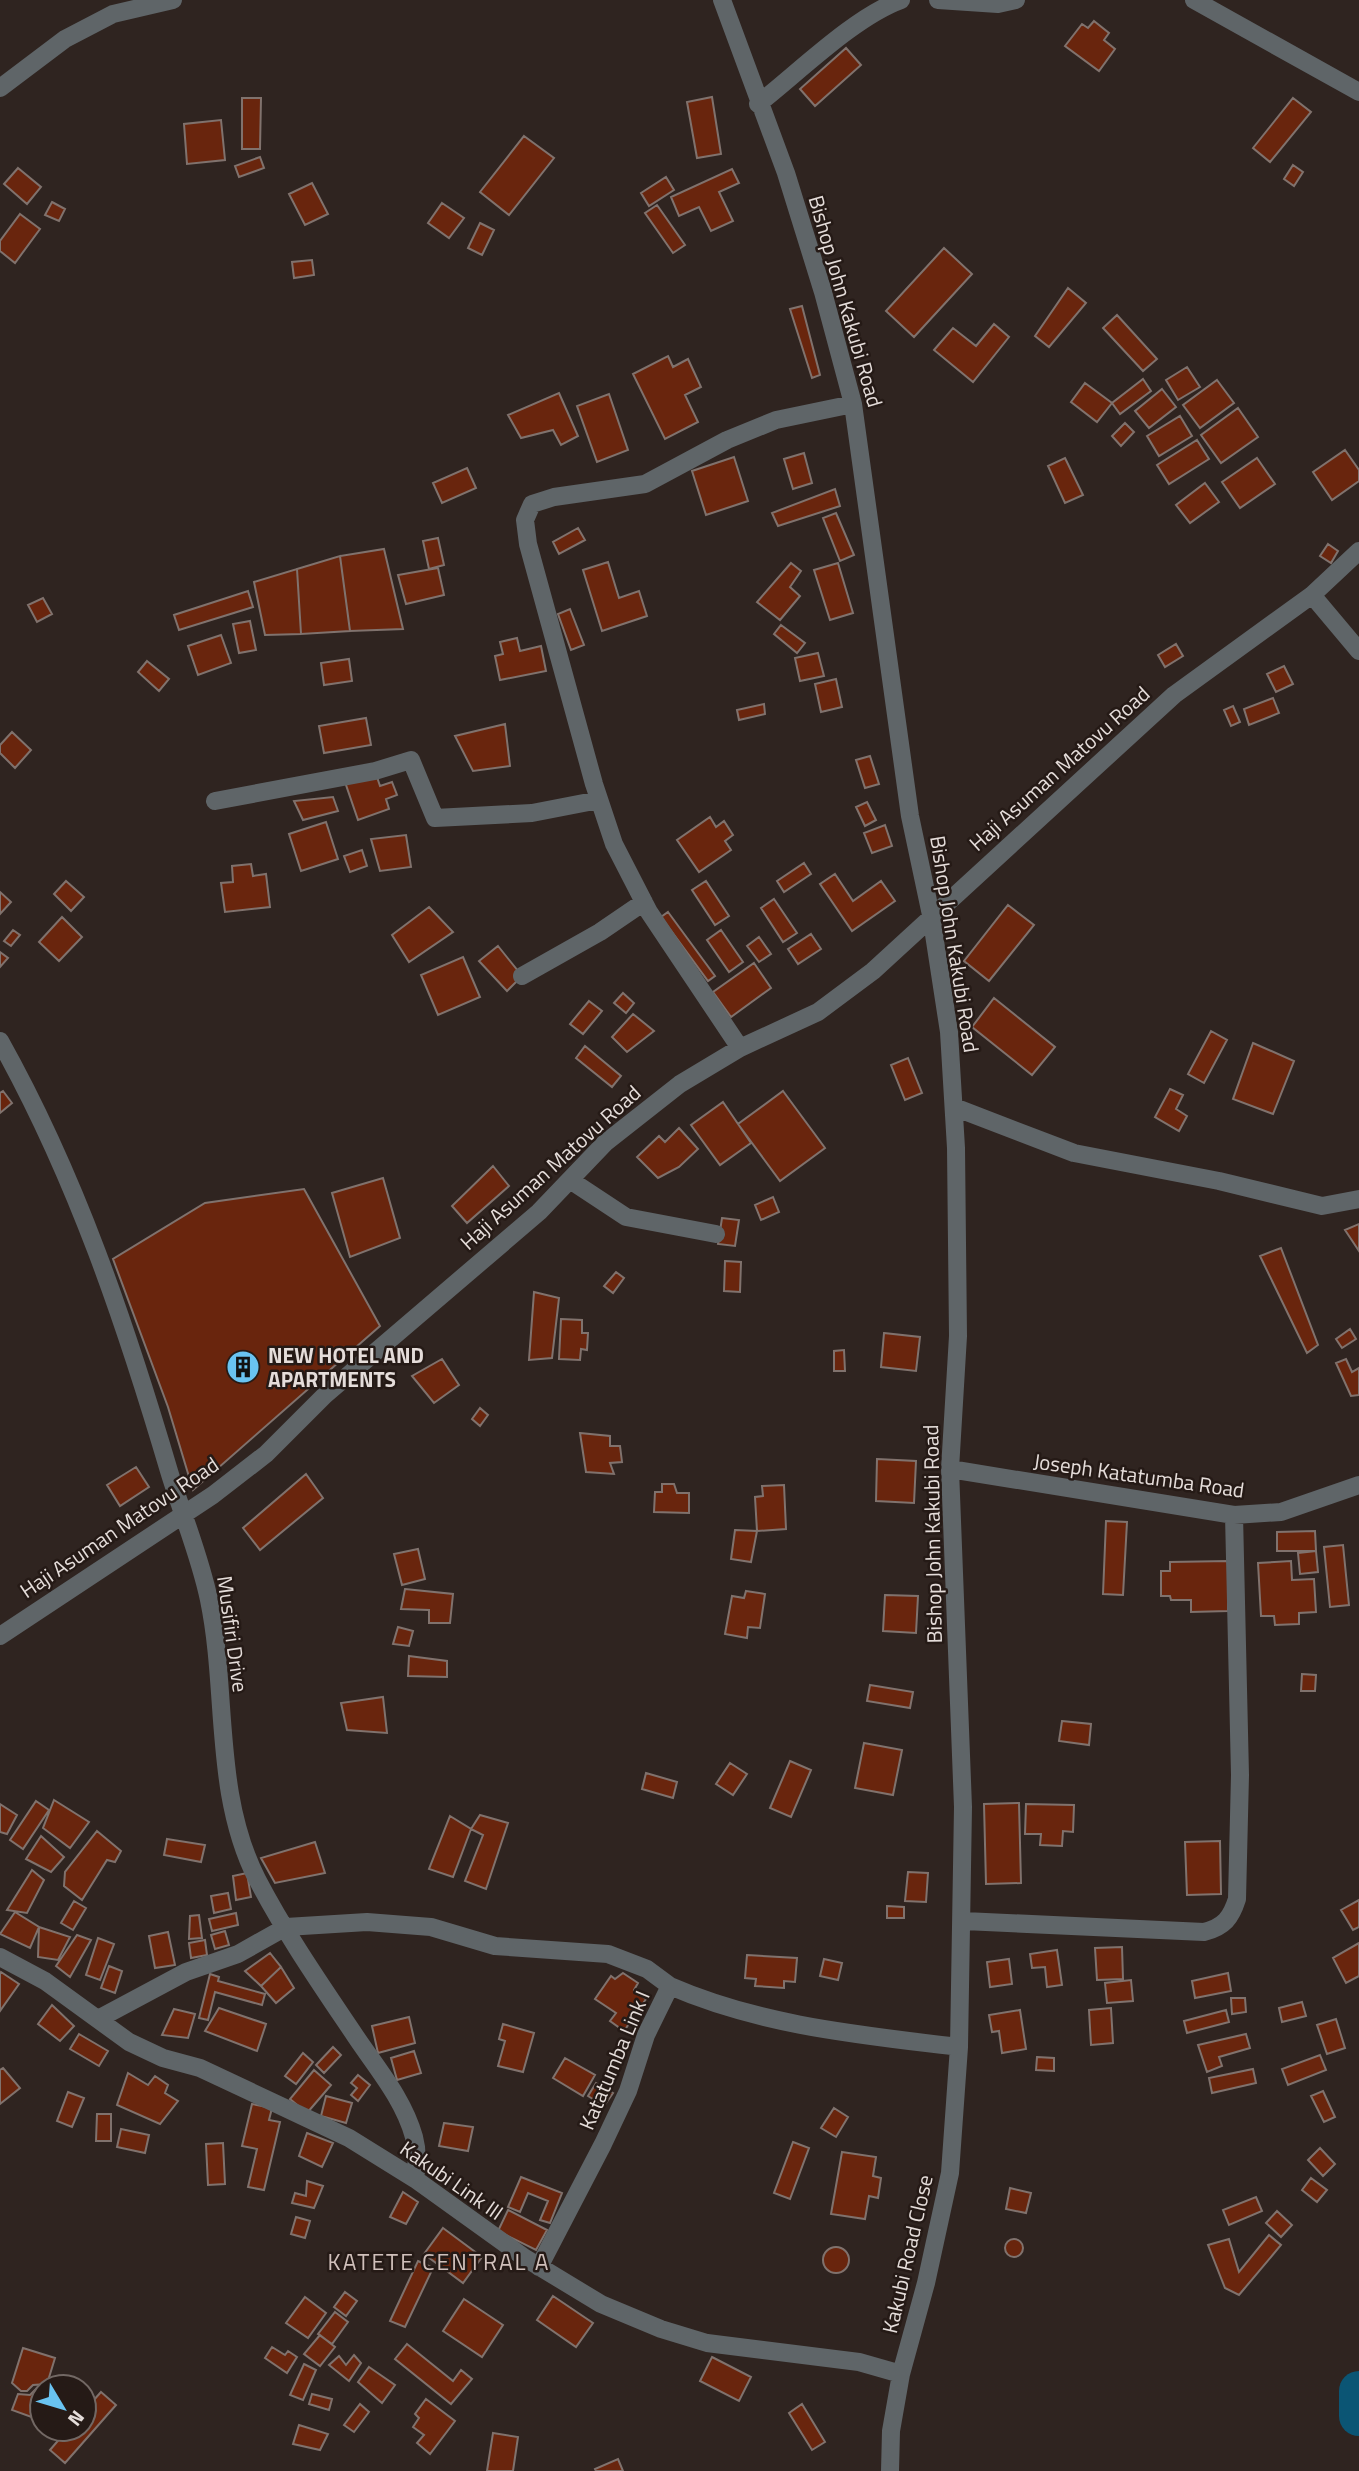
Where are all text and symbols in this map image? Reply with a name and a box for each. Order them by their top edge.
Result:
street label: Bishop John Kakubi Road [800,191,892,411]
street label: Haji Asuman Matovu Road [961,678,1157,858]
street label: Bishop John Kakubi Road [922,833,988,1055]
street label: Haji Asuman Matovu Road [452,1077,648,1257]
place label: NEW HOTEL AND APARTMENTS [268,1339,424,1395]
building icon: NEW HOTEL AND APARTMENTS [224,1348,262,1386]
street label: Bishop John Kakubi Road [914,1424,950,1644]
street label: Joseph Katatumba Road [1032,1444,1246,1506]
street label: Haji Asuman Matovu Road [13,1448,225,1606]
street label: Musifiri Drive [209,1574,257,1694]
street label: Katatumba Link I [570,1985,658,2135]
street label: Kakubi Link III [394,2132,510,2228]
street label: Kakubi Road Close [873,2172,941,2336]
district label: KATETE CENTRAL A [328,2244,550,2279]
north arrow [28,2373,98,2443]
text: N [61,2405,92,2433]

